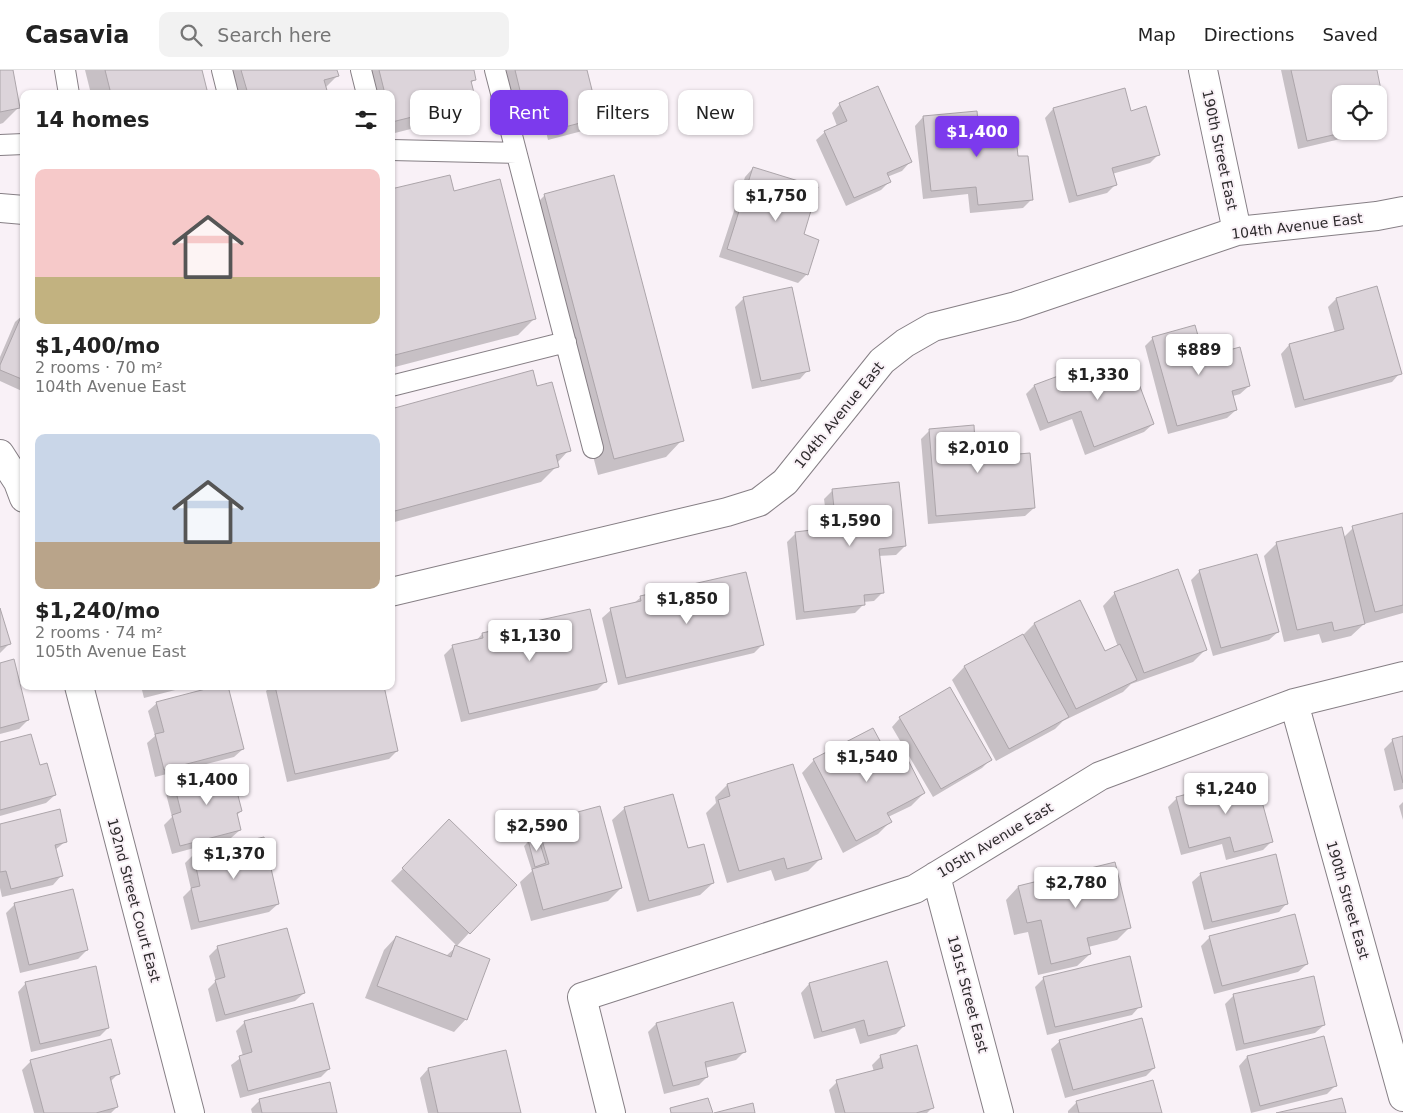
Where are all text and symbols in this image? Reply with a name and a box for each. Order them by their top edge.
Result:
search box [159,12,509,57]
text: Casavia [25,21,129,49]
icon: search [177,21,205,49]
text: Search here [217,24,332,46]
text: Map [1138,24,1176,45]
text: Directions [1204,24,1294,45]
text: Saved [1322,24,1378,45]
map controls [1332,85,1387,140]
button: locate [1332,85,1387,140]
street label: 190th Street East [1199,88,1241,212]
chip: Buy [410,90,480,135]
chip: Rent [490,90,568,135]
chip: Filters [578,90,668,135]
chip: New [678,90,753,135]
icon: filters [352,106,380,134]
text: 14 homes [35,108,150,132]
pin: $1,400 [936,116,1018,158]
text: $1,400 [946,122,1008,141]
pin: $1,750 [735,180,817,222]
text: $1,750 [745,186,807,205]
icon: home [163,202,253,292]
street label: 104th Avenue East [1230,210,1364,242]
text: $1,400/mo [35,334,160,358]
pin: $889 [1169,334,1229,376]
text: $889 [1177,340,1221,359]
text: 2 rooms · 70 m² [35,358,163,377]
street label: 104th Avenue East [791,358,887,471]
pin: $1,330 [1057,358,1139,401]
text: $1,330 [1067,365,1129,384]
text: 104th Avenue East [35,377,186,396]
pin: $2,010 [937,432,1019,474]
text: $2,010 [947,438,1009,457]
icon: home [163,467,253,557]
pin: $1,590 [809,504,891,547]
text: $1,590 [819,511,881,530]
pin: $1,850 [646,582,728,625]
text: $1,850 [656,589,718,608]
text: $1,240/mo [35,599,160,623]
pin: $1,130 [489,620,571,662]
text: 2 rooms · 74 m² [35,623,163,642]
text: $1,130 [499,626,561,645]
text: 105th Avenue East [35,642,186,661]
pin: $1,540 [826,740,908,783]
text: $1,540 [836,747,898,766]
pin: $1,400 [166,764,248,806]
text: $1,400 [176,770,238,789]
pin: $1,240 [1185,772,1267,815]
text: $1,240 [1195,779,1257,798]
street label: 105th Avenue East [934,799,1056,881]
pin: $2,590 [496,810,578,852]
street label: 192nd Street Court East [104,816,164,984]
text: $2,590 [506,816,568,835]
pin: $1,370 [193,838,275,880]
street label: 190th Street East [1323,839,1373,962]
text: $1,370 [203,844,265,863]
pin: $2,780 [1035,866,1117,909]
text: $2,780 [1045,873,1107,892]
street label: 191st Street East [945,933,992,1055]

